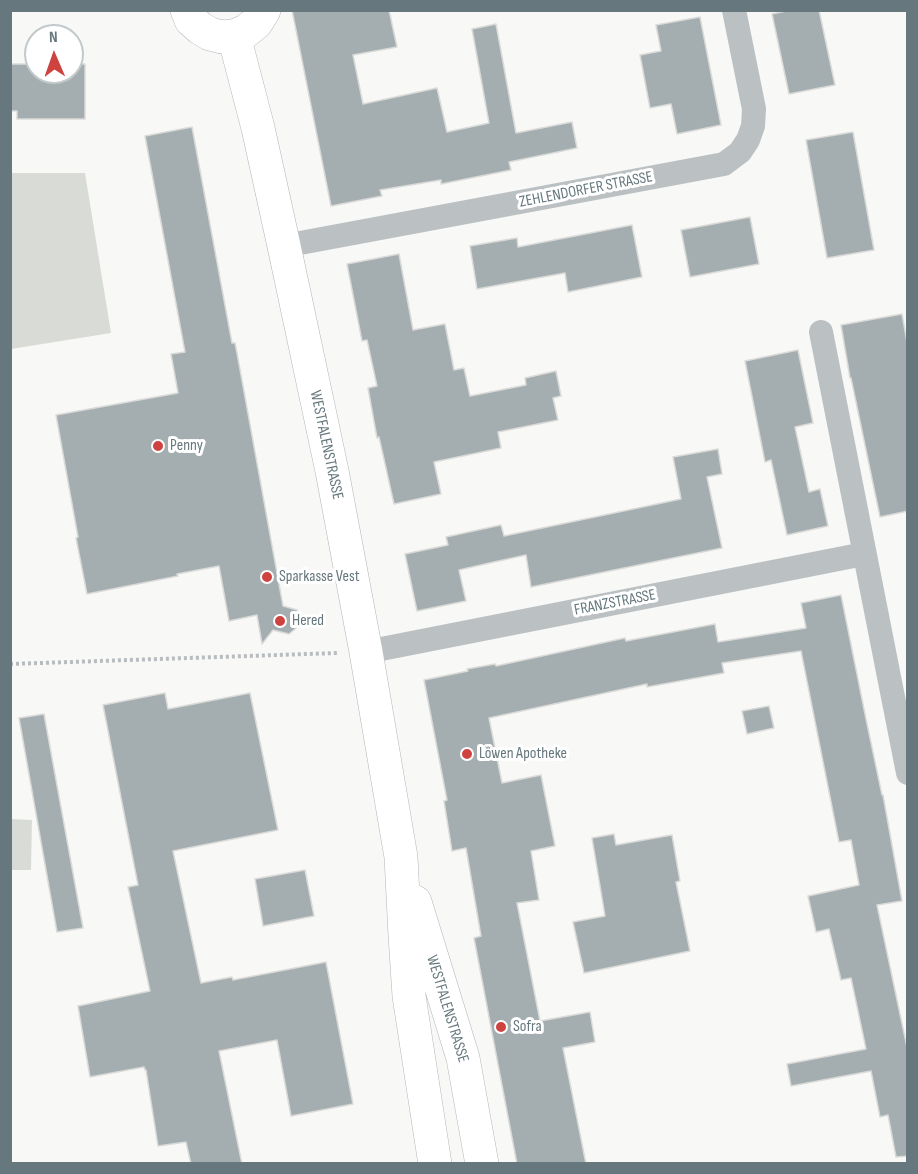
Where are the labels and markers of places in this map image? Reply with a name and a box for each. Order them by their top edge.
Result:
place label: Penny [170,436,203,456]
marker: Penny [151,439,165,453]
place label: Sparkasse Vest [279,567,360,587]
marker: Sparkasse Vest [260,570,274,584]
place label: Hered [292,611,324,631]
marker: Hered [273,614,287,628]
place label: Löwen Apotheke [479,744,567,764]
marker: Löwen Apotheke [460,747,474,761]
place label: Sofra [513,1017,542,1037]
marker: Sofra [494,1020,508,1034]

